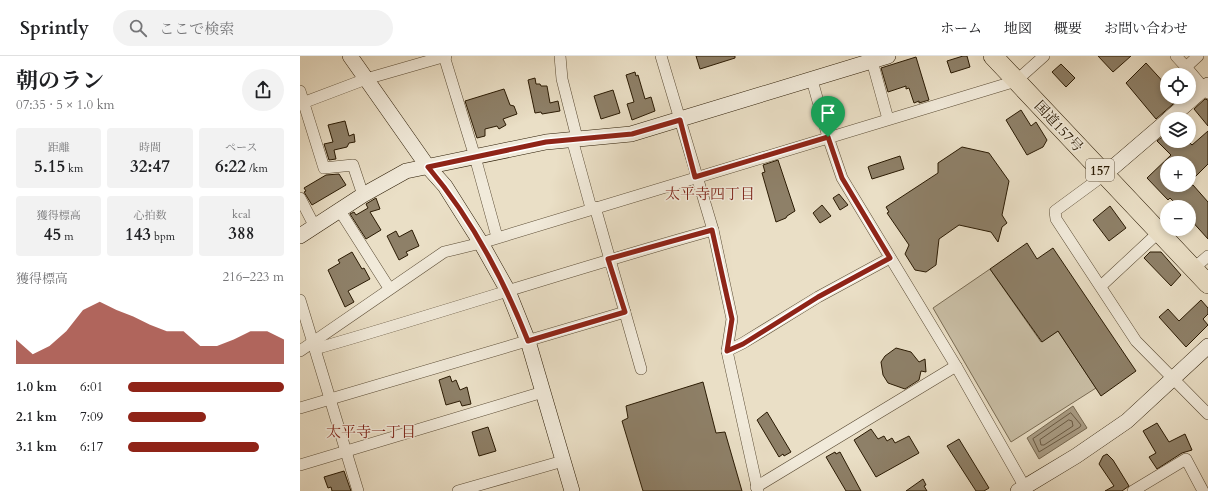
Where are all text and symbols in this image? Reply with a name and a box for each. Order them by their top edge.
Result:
search box [113,10,393,46]
text: Sprintly [20,15,89,41]
icon: search [127,17,149,39]
text: ここで検索 [159,19,234,39]
text: ホーム [940,19,982,38]
text: 地図 [1004,19,1032,38]
text: 概要 [1054,19,1082,38]
text: お問い合わせ [1104,19,1188,38]
text: 朝のラン [16,66,104,96]
map controls [1160,68,1196,236]
button: locate [1160,68,1196,104]
button: share [242,69,284,111]
text: 07:35 · 5 × 1.0 km [16,96,115,114]
pin [811,96,845,137]
street label: 国道157号 [1030,97,1087,156]
icon: arrive [817,102,839,124]
button: layers [1160,112,1196,148]
text: 距離 [48,140,70,155]
text: 時間 [139,140,161,155]
text: ペース [225,140,258,155]
text: 5.15 [34,155,65,178]
text: 32:47 [130,155,170,178]
text: 6:22 [215,155,246,178]
button: + [1160,156,1196,192]
road number: 157 [1086,159,1114,181]
text: km [65,161,83,176]
text: /km [246,161,268,176]
district label: 太平寺四丁目 [665,184,755,204]
button: − [1160,200,1196,236]
text: kcal [232,207,251,222]
text: 獲得標高 [37,208,81,223]
text: 心拍数 [133,208,166,223]
text: 388 [228,222,254,245]
text: 45 [44,223,61,246]
text: 143 [125,223,151,246]
text: m [61,229,74,244]
text: bpm [151,229,175,244]
text: 216–223 m [222,268,284,286]
text: 獲得標高 [16,270,68,288]
text: 1.0 km [16,378,57,396]
text: 6:01 [80,378,103,396]
text: 2.1 km [16,408,57,426]
text: 7:09 [80,408,103,426]
district label: 太平寺一丁目 [326,422,416,442]
text: 3.1 km [16,438,57,456]
text: 6:17 [80,438,103,456]

